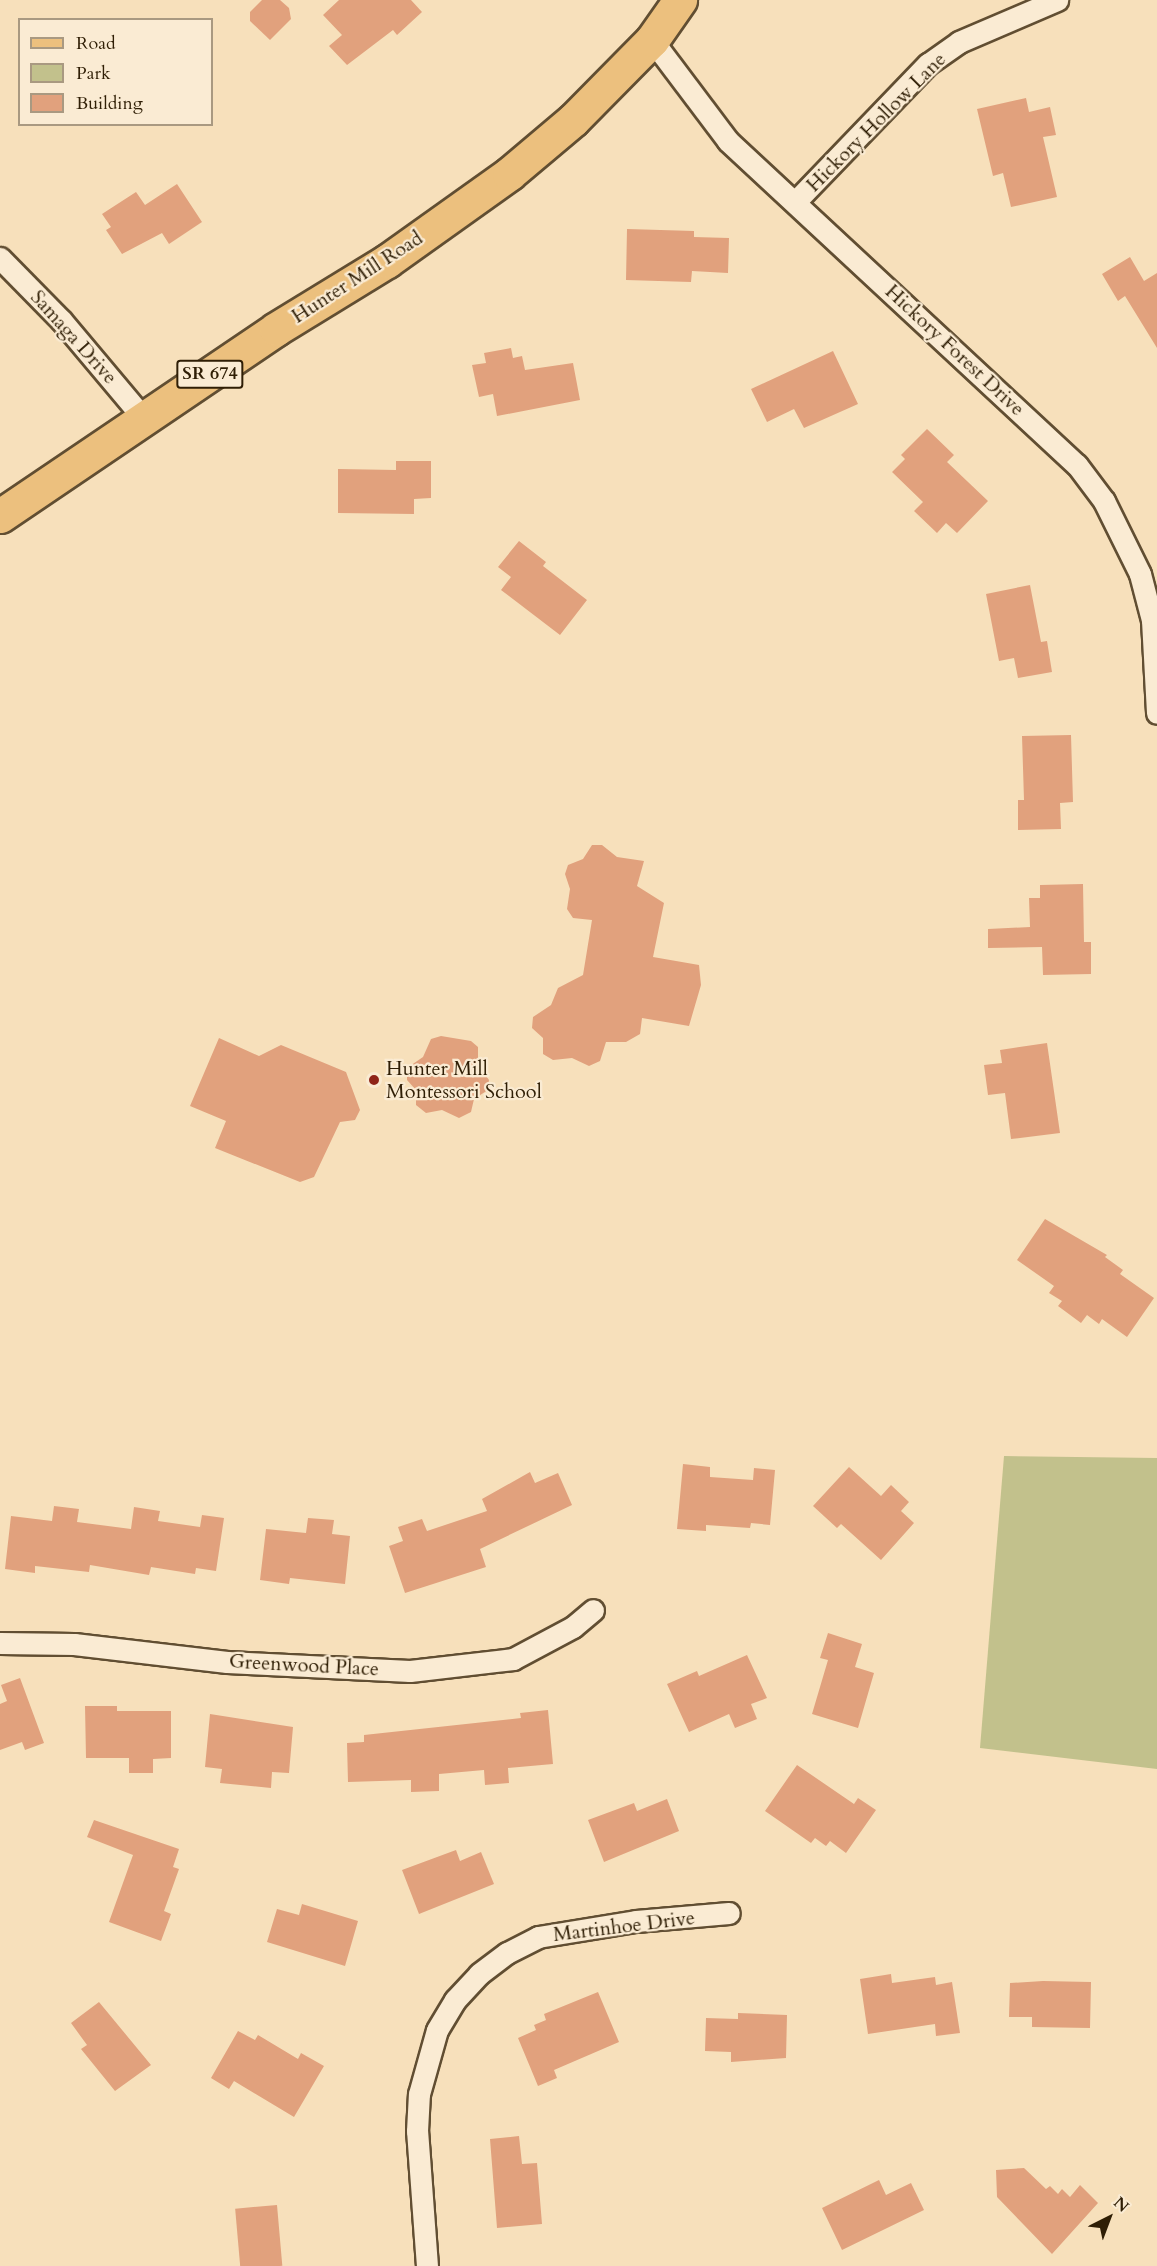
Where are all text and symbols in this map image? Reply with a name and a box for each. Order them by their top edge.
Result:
legend [18,18,213,126]
text: Road [76,31,116,56]
street label: Hickory Hollow Lane [801,47,951,197]
text: Park [76,61,111,86]
text: Building [76,91,143,116]
street label: Hunter Mill Road [287,226,427,328]
street label: Hickory Forest Drive [880,279,1030,421]
street label: Samaga Drive [26,285,122,389]
road number: SR 674 [176,359,244,389]
place label: Hunter Mill Montessori School [386,1056,542,1103]
marker: Hunter Mill Montessori School [367,1073,381,1087]
street label: Greenwood Place [228,1649,380,1681]
street label: Martinhoe Drive [552,1905,696,1947]
north arrow [1079,2188,1139,2248]
text: N [1109,2192,1134,2217]

